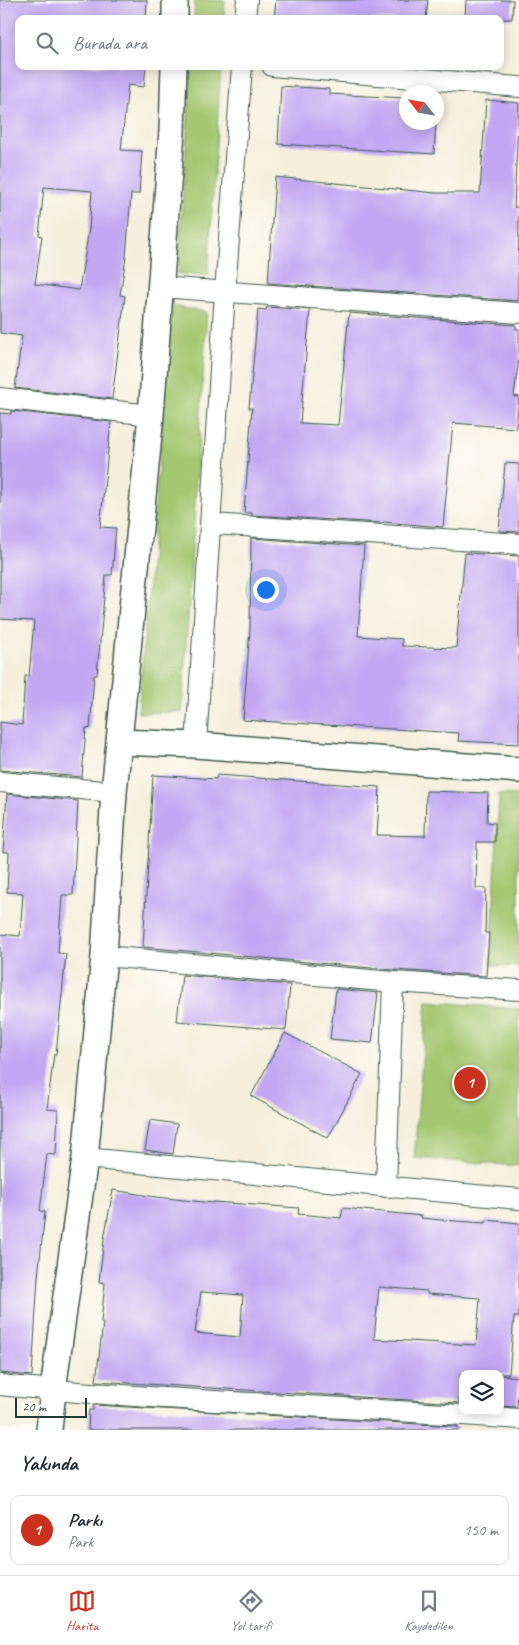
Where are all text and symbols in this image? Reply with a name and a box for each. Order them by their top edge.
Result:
search box [15,15,504,70]
icon: search [33,29,61,57]
text: Burada ara [73,31,147,55]
north arrow [399,85,444,130]
your location [253,577,279,603]
pin: 1 [454,1064,486,1102]
map controls [459,1370,504,1415]
button: layers [459,1370,504,1415]
scale bar [15,1395,88,1418]
text: 20 m [22,1398,46,1415]
text: Yakında [20,1450,78,1476]
text: Parkı [68,1508,102,1532]
text: 1 [33,1520,41,1540]
text: 150 m [464,1520,498,1540]
text: Park [68,1532,93,1552]
tab: Harita [66,1587,98,1634]
tab: Yol tarifi [231,1587,272,1634]
tab: Kaydedilen [404,1587,453,1634]

